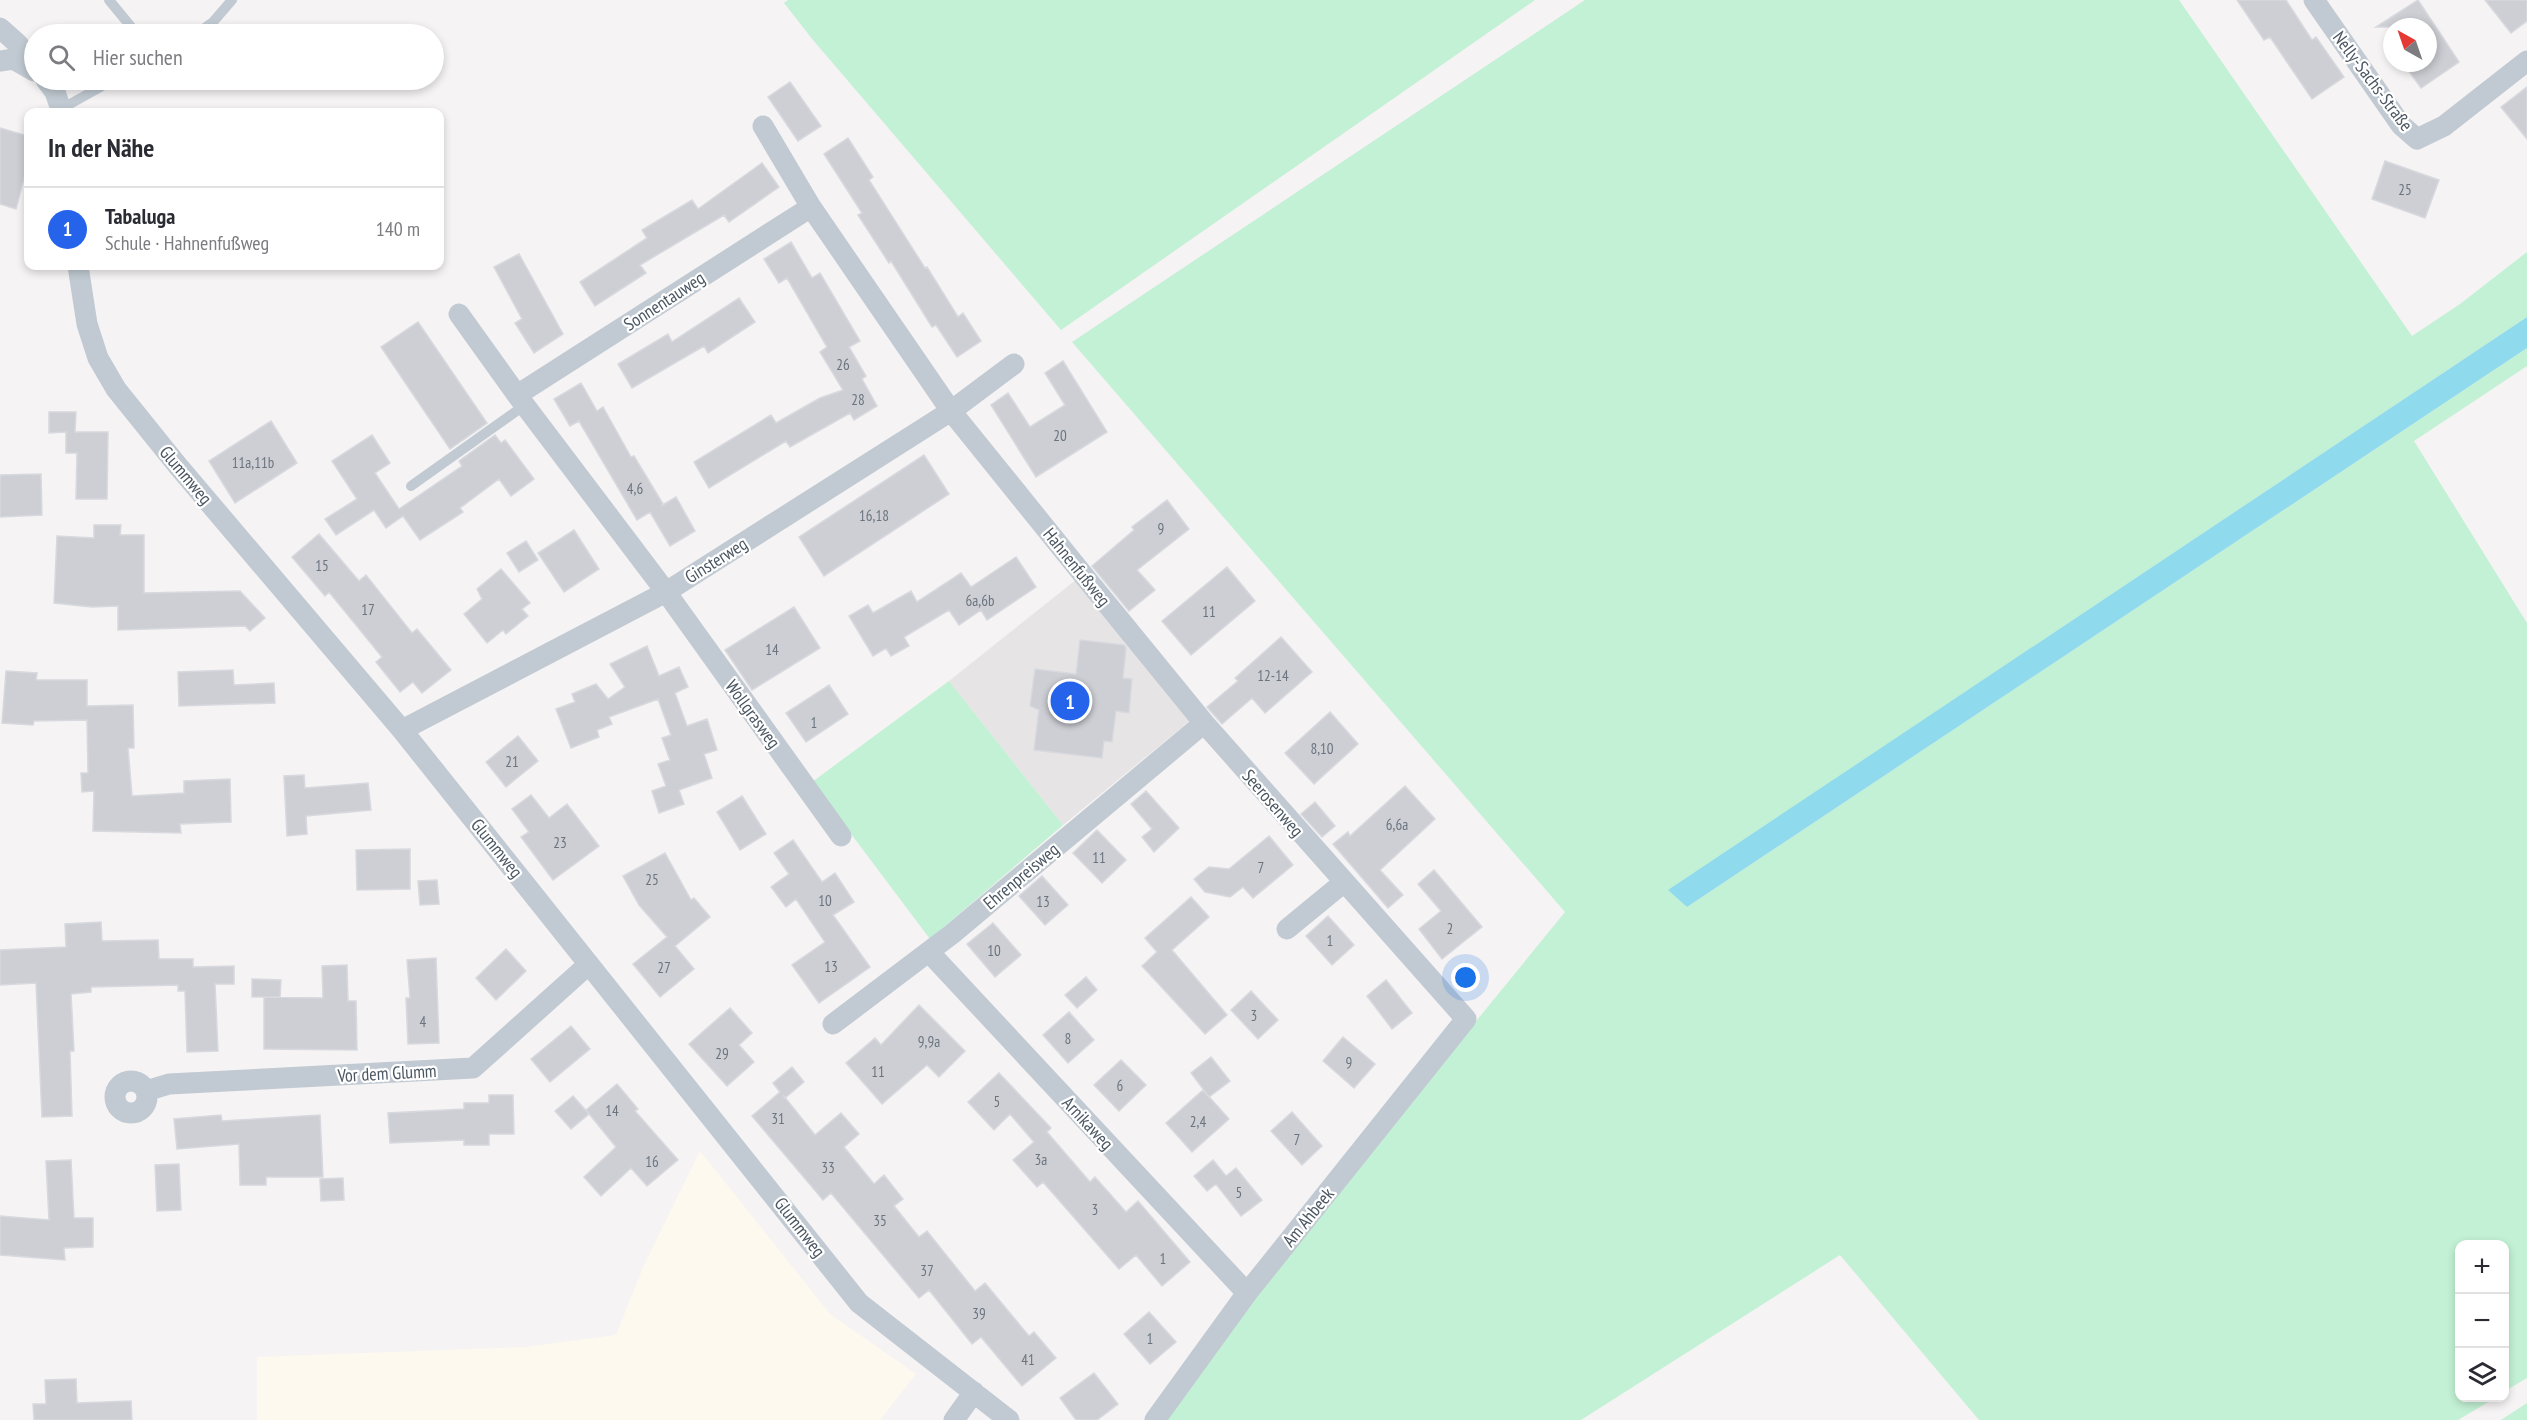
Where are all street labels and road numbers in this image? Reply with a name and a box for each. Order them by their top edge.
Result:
street label: Nelly-Sachs-Straße [2328,27,2418,135]
street label: Sonnentauweg [619,266,709,336]
street label: Glummweg [155,441,217,509]
street label: Hahnenfußweg [1038,523,1116,611]
street label: Ginsterweg [680,532,752,588]
street label: Wollgrasweg [720,675,786,753]
street label: Seerosenweg [1237,764,1309,842]
street label: Glummweg [466,814,528,882]
street label: Ehrenpreisweg [979,838,1063,914]
street label: Vor dem Glumm [336,1059,437,1087]
street label: Arnikaweg [1057,1091,1119,1155]
street label: Am Ahbeek [1277,1183,1339,1251]
street label: Glummweg [769,1192,831,1262]

